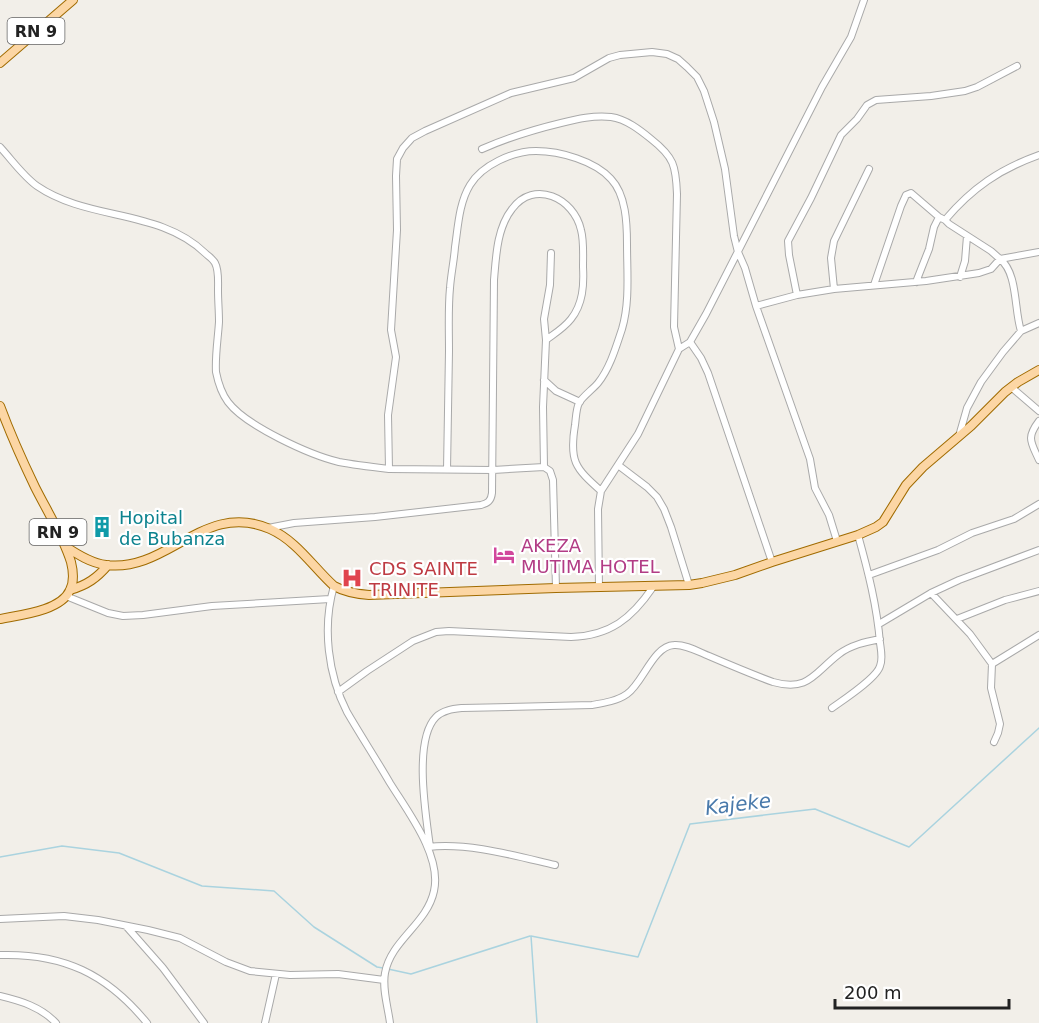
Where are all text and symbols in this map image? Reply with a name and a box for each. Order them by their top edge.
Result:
road number: RN 9 [8,18,64,44]
place label: Hopital de Bubanza [119,507,225,549]
building icon: Hopital de Bubanza [90,515,114,539]
road number: RN 9 [29,519,86,545]
place label: AKEZA MUTIMA HOTEL [521,535,660,577]
hotel icon: AKEZA MUTIMA HOTEL [492,543,516,567]
place label: CDS SAINTE TRINITE [368,558,478,600]
hospital icon: CDS SAINTE TRINITE [340,566,364,590]
water label: Kajeke [704,788,772,820]
scale bar [835,972,1009,1010]
text: 200 m [844,982,902,1003]

